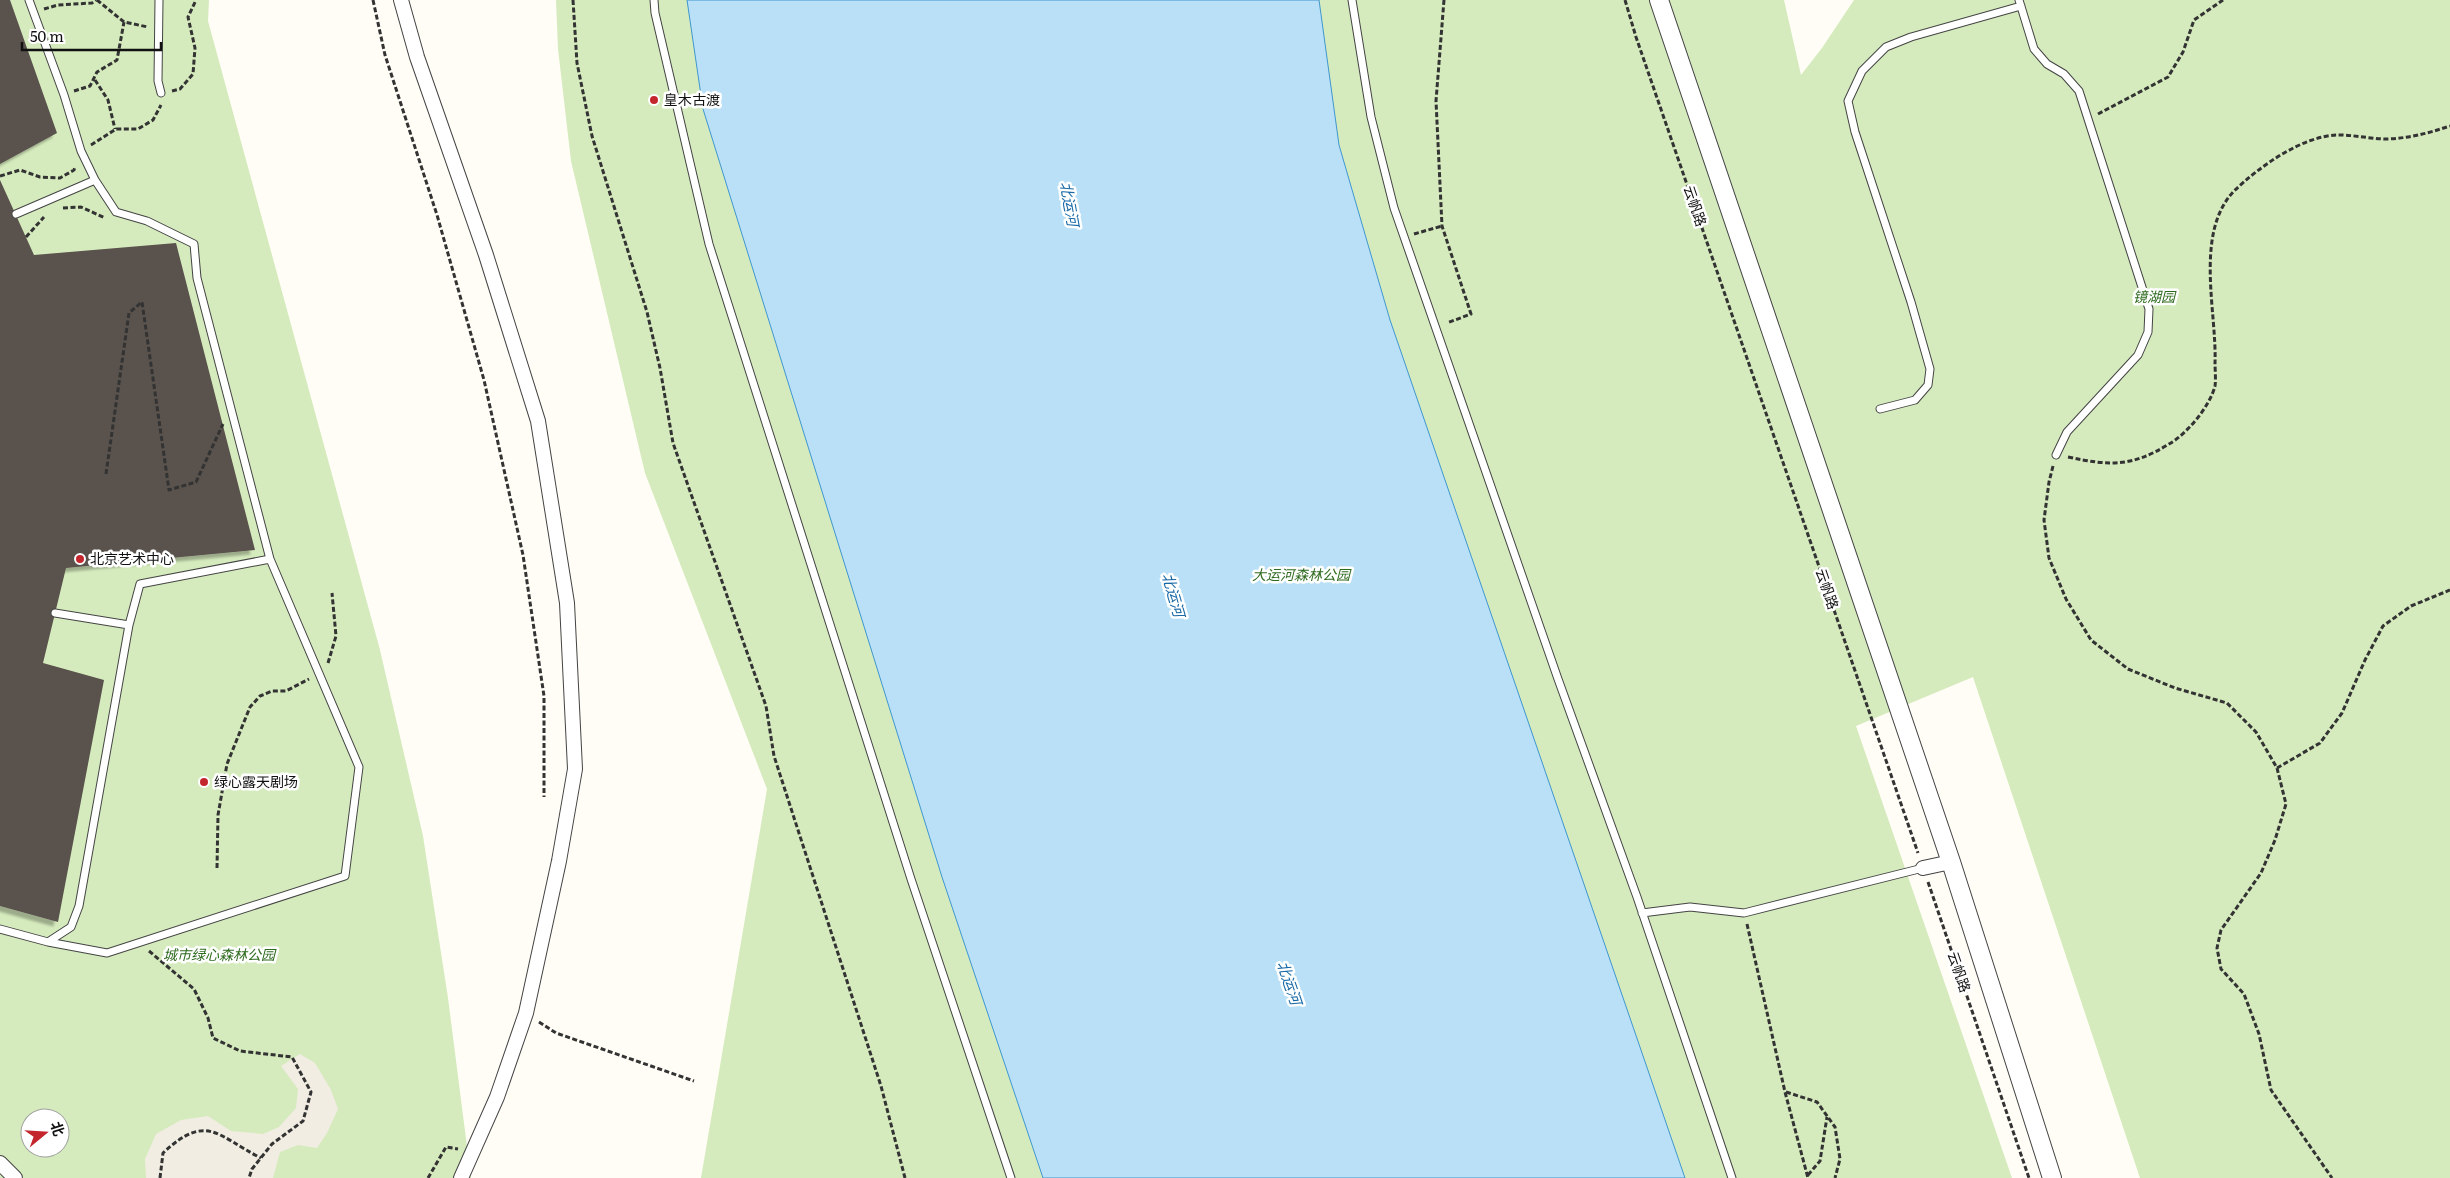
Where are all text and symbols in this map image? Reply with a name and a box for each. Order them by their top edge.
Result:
scale bar [22,20,161,52]
text: 50 m [30,24,64,47]
place label: 皇木古渡 [664,89,720,109]
marker: 皇木古渡 [648,94,660,106]
water label: 北运河 [1055,180,1086,231]
street label: 云帆路 [1680,183,1712,229]
park label: 镜湖园 [2133,286,2177,306]
place label: 北京艺术中心 [90,548,174,568]
marker: 北京艺术中心 [74,553,86,565]
park label: 大运河森林公园 [1252,564,1352,584]
street label: 云帆路 [1812,566,1844,612]
water label: 北运河 [1157,570,1193,622]
place label: 绿心露天剧场 [214,771,298,791]
marker: 绿心露天剧场 [198,776,210,788]
park label: 城市绿心森林公园 [163,944,277,964]
street label: 云帆路 [1944,949,1976,995]
water label: 北运河 [1272,957,1310,1010]
north arrow [20,1108,70,1158]
text: 北 [47,1119,70,1138]

